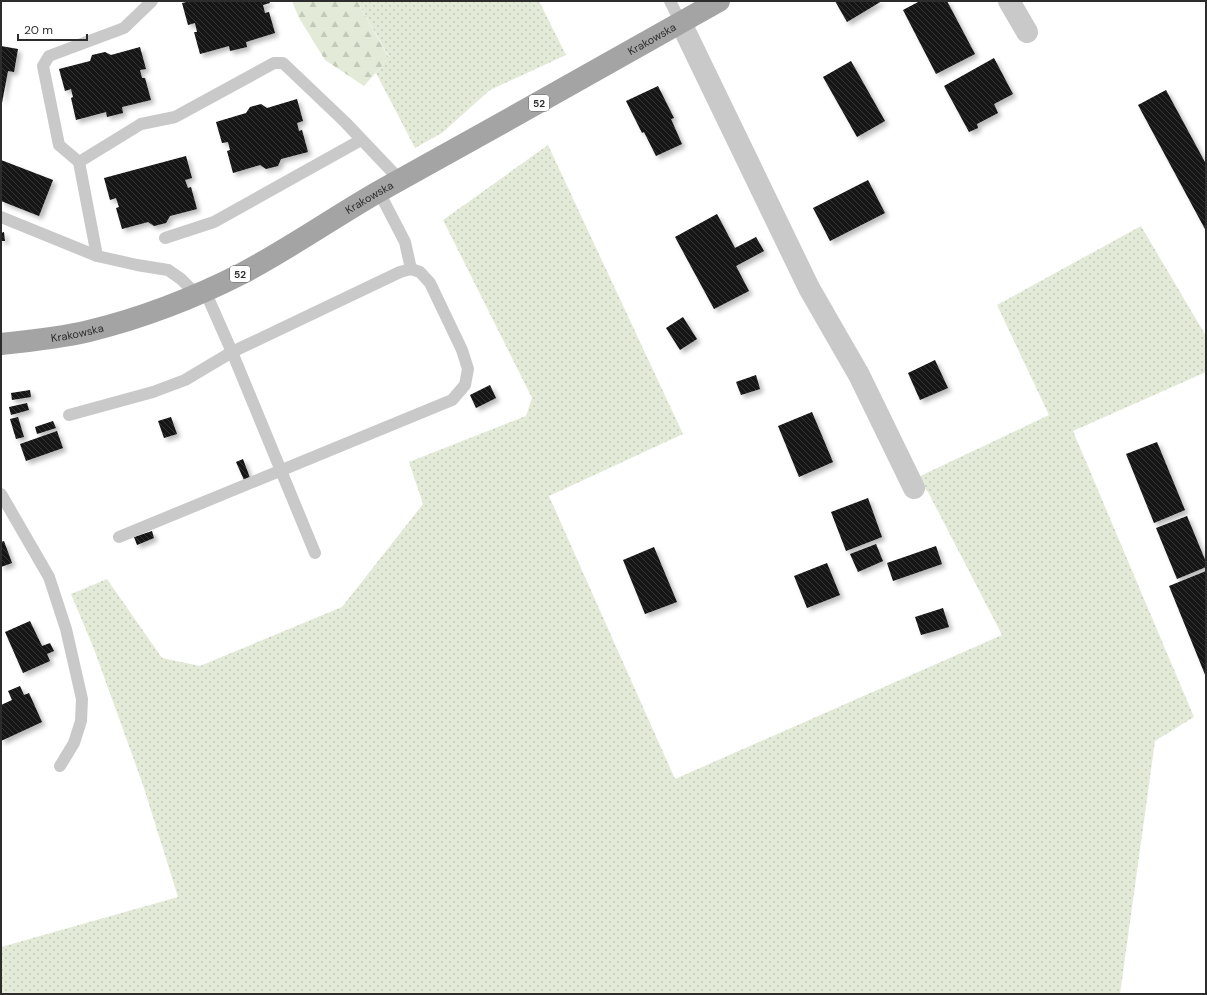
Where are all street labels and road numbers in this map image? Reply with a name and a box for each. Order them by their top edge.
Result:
street label: Krakowska [625,20,679,58]
road number: 52 [529,95,549,111]
street label: Krakowska [343,178,396,217]
road number: 52 [230,266,250,282]
street label: Krakowska [50,321,105,345]

